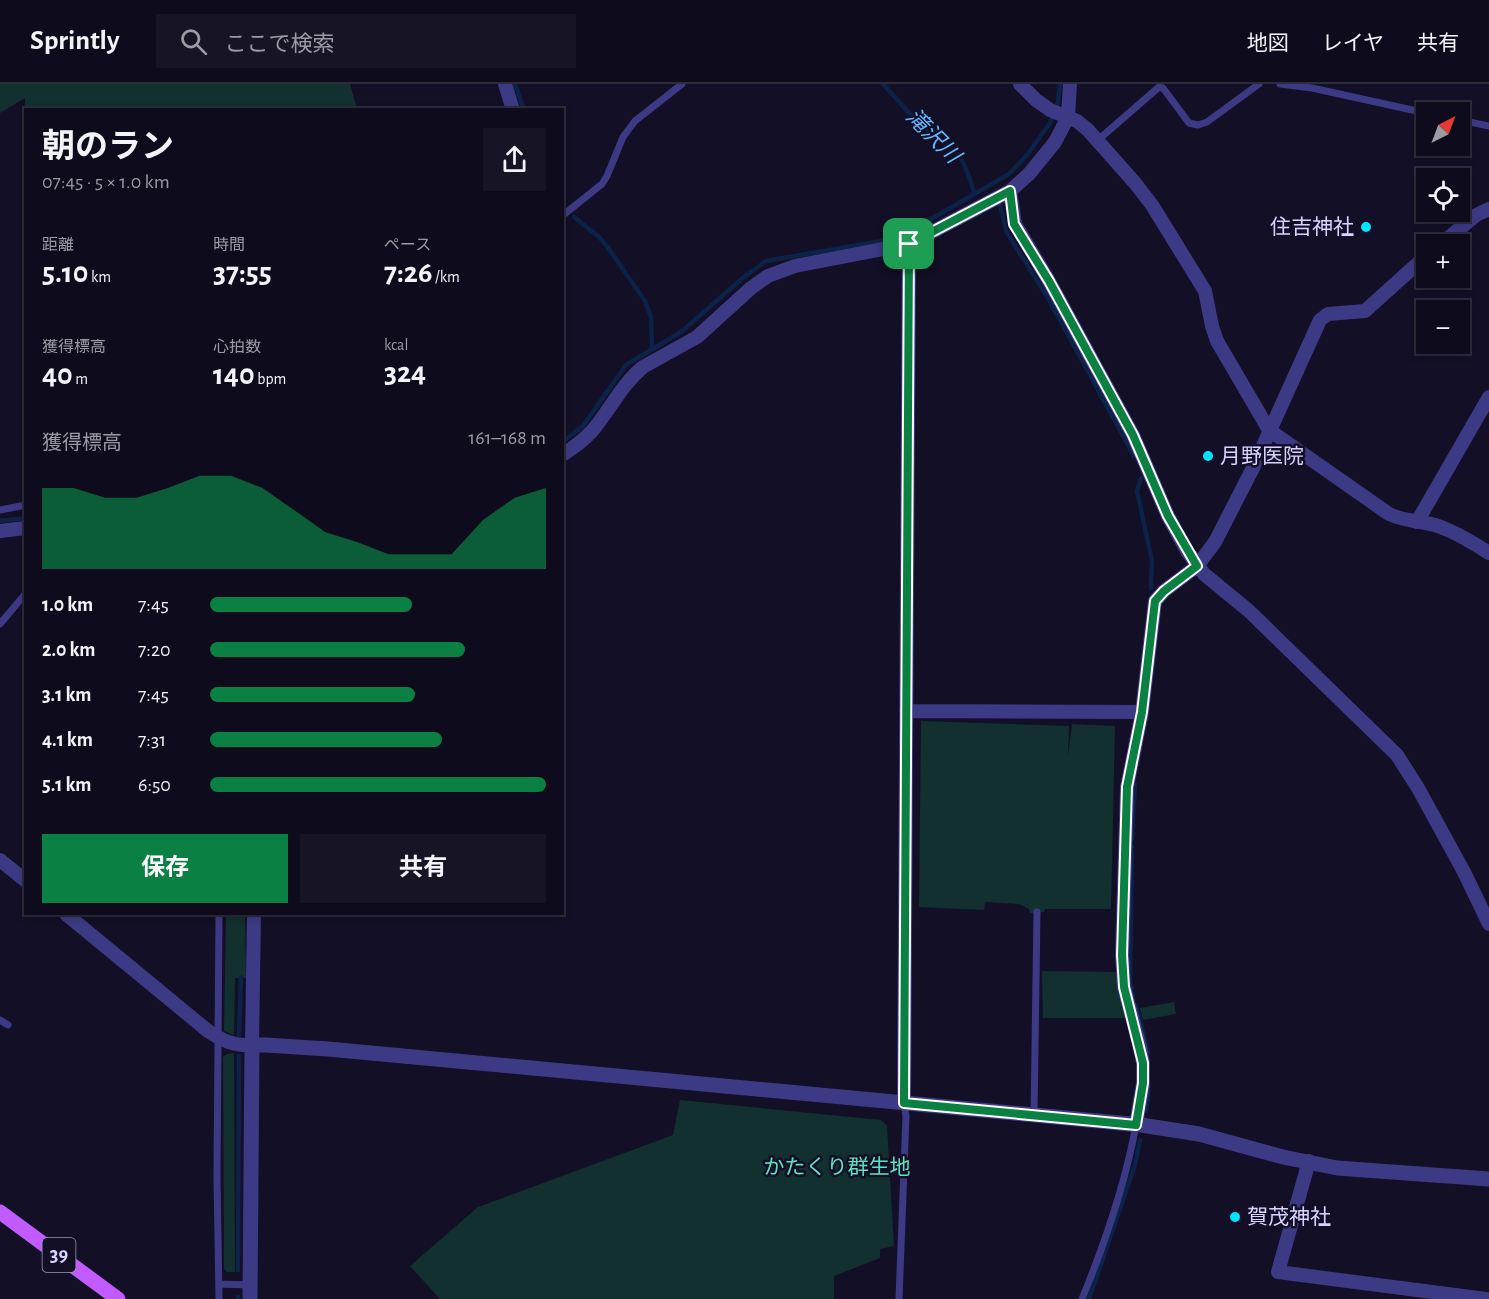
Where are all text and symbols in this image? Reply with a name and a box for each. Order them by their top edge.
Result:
search box [156,14,576,68]
icon: search [177,25,210,58]
text: Sprintly [30,27,120,55]
text: ここで検索 [225,33,335,55]
text: 地図 [1247,33,1289,54]
text: レイヤ [1322,33,1384,54]
text: 共有 [1417,33,1459,54]
north arrow [1416,102,1470,156]
map controls [1416,102,1470,354]
water label: 滝沢川 [902,104,966,169]
button: share [483,128,546,191]
text: 朝のラン [42,131,174,164]
button: locate [1416,168,1470,222]
text: 07:45 · 5 × 1.0 km [42,172,170,192]
place label: 住吉神社 [1270,216,1354,238]
pin [883,218,934,269]
marker: 住吉神社 [1359,220,1373,234]
icon: arrive [892,227,925,260]
button: + [1416,234,1470,288]
text: 距離 [42,237,74,253]
text: 時間 [213,237,245,253]
text: ペース [384,237,431,253]
text: 5.10 [42,258,88,288]
text: 37:55 [213,258,272,288]
text: 7:26 [384,258,432,288]
text: km [88,269,111,285]
text: /km [432,269,460,285]
button: − [1416,300,1470,354]
text: kcal [384,337,408,353]
text: 獲得標高 [42,339,106,355]
text: 心拍数 [213,339,261,355]
text: 324 [384,358,426,388]
text: 40 [42,360,73,390]
text: 140 [213,360,255,390]
text: m [73,371,88,387]
text: bpm [255,371,286,387]
text: 161–168 m [468,428,546,448]
text: 獲得標高 [42,433,122,453]
place label: 月野医院 [1220,445,1304,467]
marker: 月野医院 [1201,449,1215,463]
text: 1.0 km [42,595,93,615]
text: 7:45 [138,595,169,615]
text: 2.0 km [42,640,95,660]
text: 7:20 [138,640,171,660]
text: 3.1 km [42,685,91,705]
text: 7:45 [138,685,169,705]
text: 4.1 km [42,730,93,750]
text: 7:31 [138,730,166,750]
text: 5.1 km [42,775,91,795]
text: 6:50 [138,775,171,795]
button: 保存 [42,834,288,903]
button: 共有 [300,834,546,903]
park label: かたくり群生地 [764,1156,911,1178]
place label: 賀茂神社 [1247,1206,1331,1228]
marker: 賀茂神社 [1228,1210,1242,1224]
road number: 39 [42,1238,76,1272]

